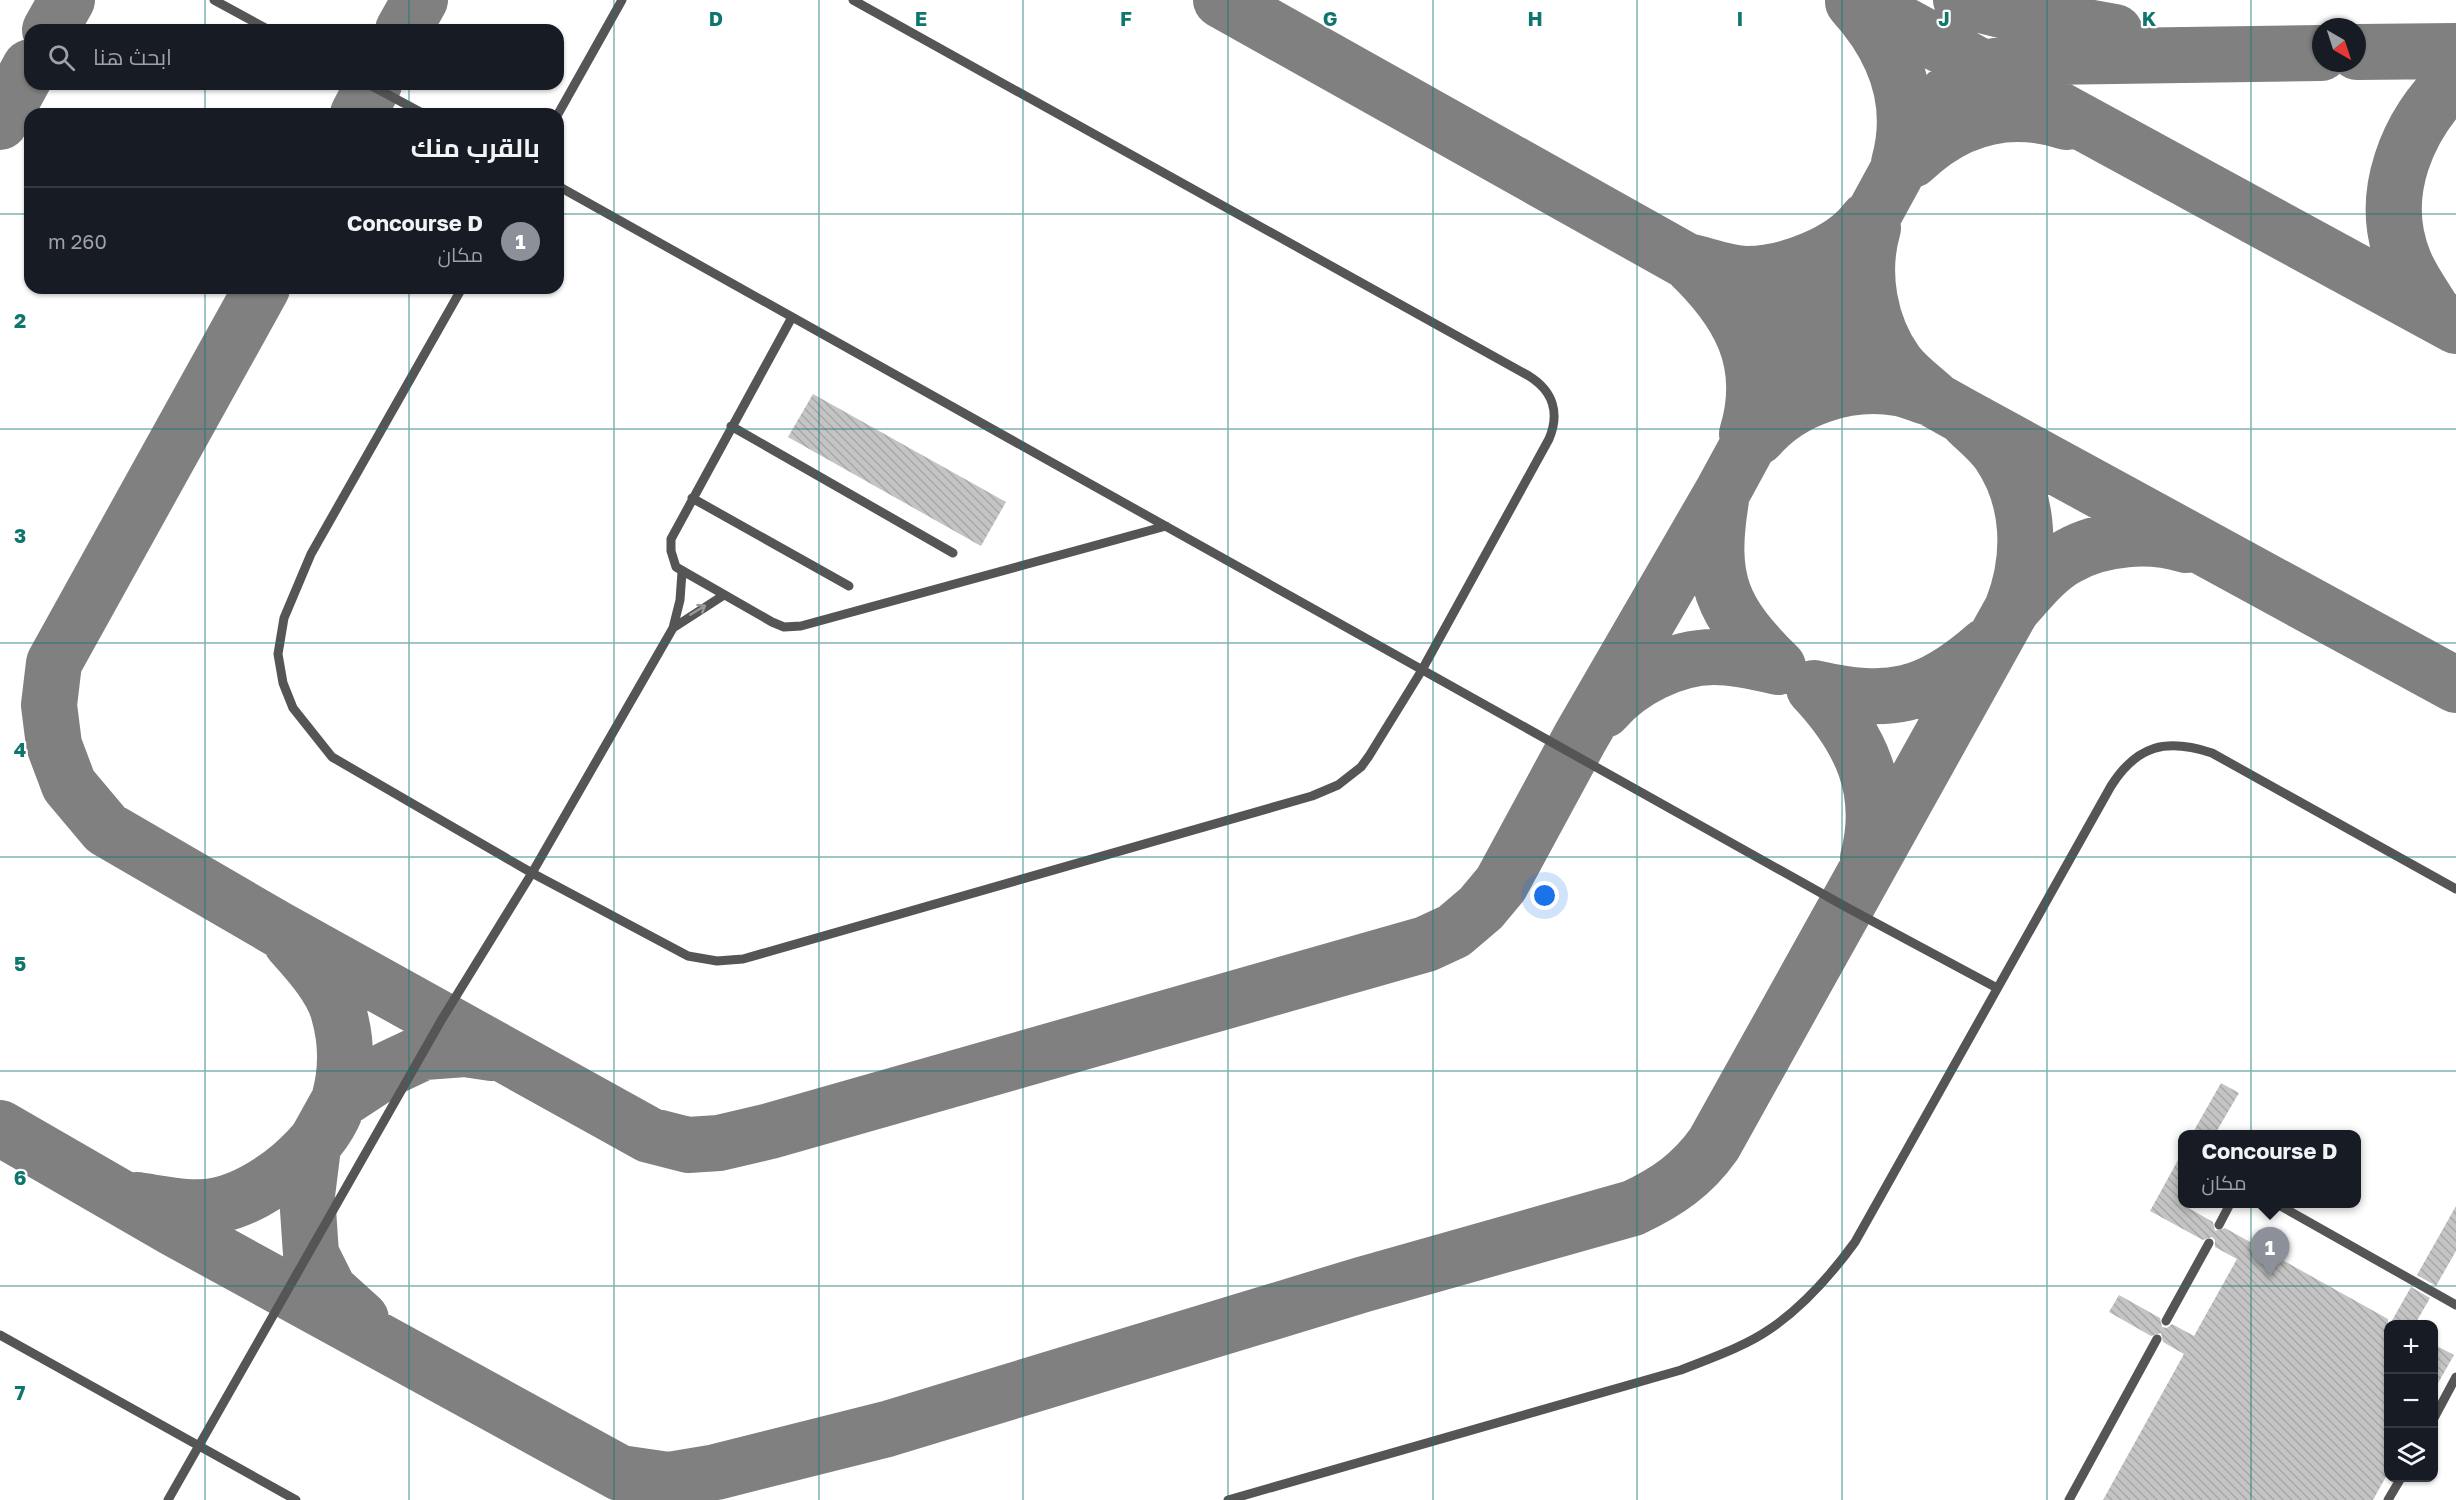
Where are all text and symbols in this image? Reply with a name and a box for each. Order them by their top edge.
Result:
text: D [709,6,723,30]
text: E [915,6,927,30]
text: F [1120,6,1132,30]
text: G [1323,6,1337,30]
text: H [1527,6,1543,30]
text: I [1737,6,1743,30]
text: J [1938,6,1950,30]
text: K [2142,6,2157,30]
north arrow [2312,18,2366,72]
search box [24,24,564,90]
icon: search [45,41,78,74]
text: ابحث هنا [93,43,172,70]
text: بالقرب منك [411,132,540,163]
text: Concourse D [347,209,483,236]
text: 260 m [48,229,107,253]
text: 1 [515,229,526,253]
text: مكان [438,242,483,266]
text: 2 [14,308,26,332]
text: 3 [14,523,26,547]
one-way arrow [689,604,706,616]
text: 4 [14,737,26,761]
your location [1530,881,1559,910]
text: 5 [14,951,26,975]
popup [2178,1130,2361,1208]
text: Concourse D [2201,1137,2338,1164]
text: 6 [14,1165,26,1189]
text: مكان [2201,1170,2247,1194]
pin: 1 [2250,1228,2290,1277]
map controls [2384,1320,2438,1482]
button: + [2384,1320,2438,1374]
button: − [2384,1374,2438,1428]
text: 7 [15,1380,26,1404]
button: layers [2384,1428,2438,1482]

